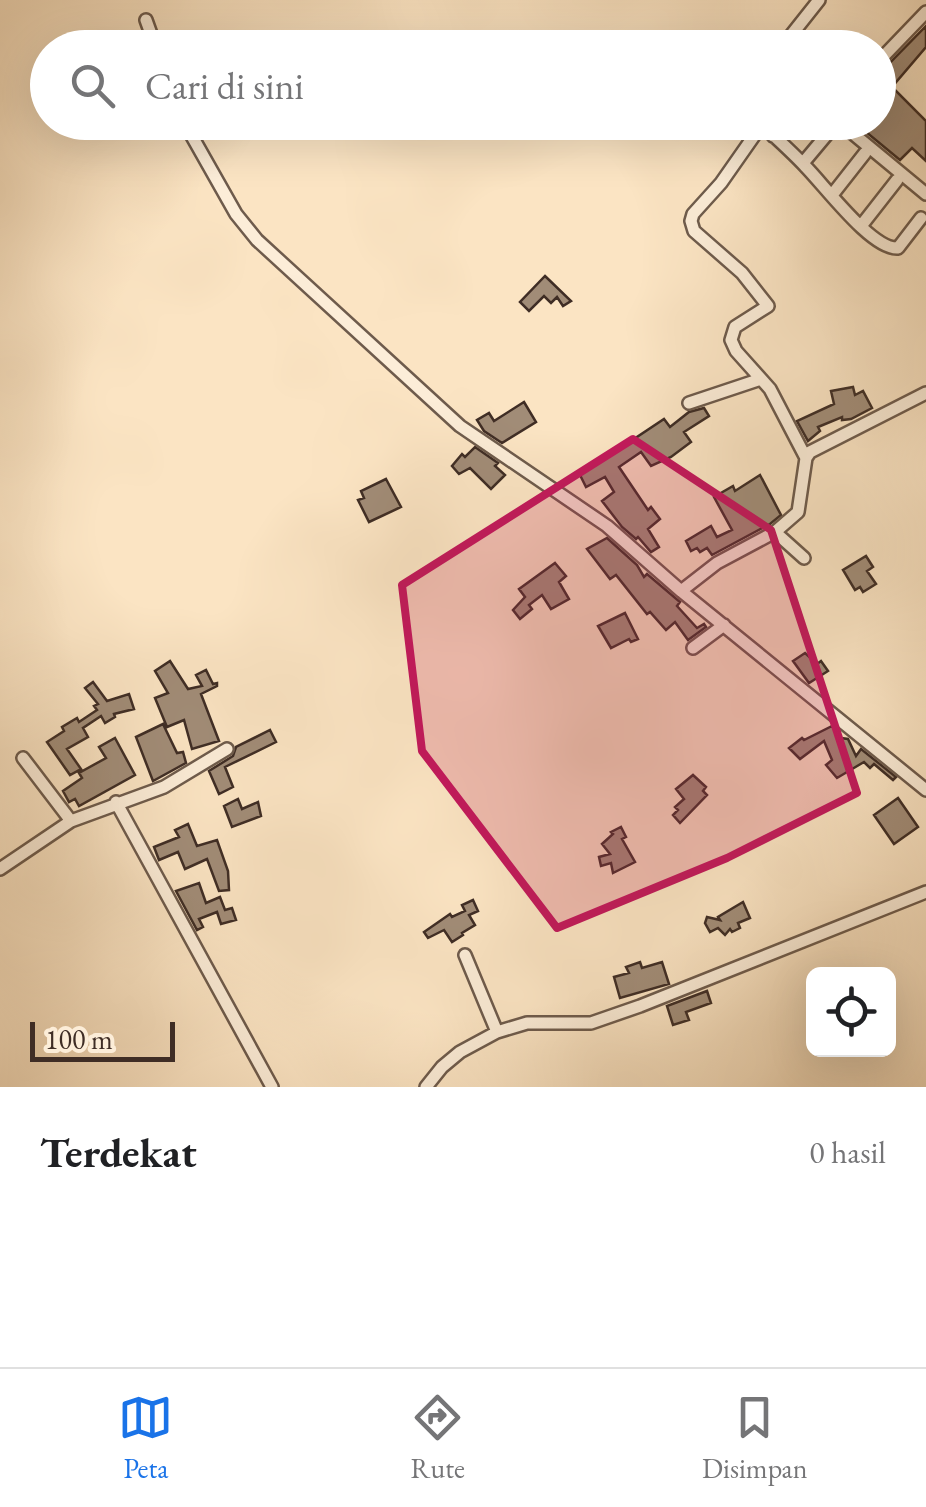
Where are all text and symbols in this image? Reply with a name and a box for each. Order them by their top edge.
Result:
search box [30,30,896,140]
icon: search [65,58,120,113]
text: Cari di sini [145,61,304,110]
map controls [806,967,896,1057]
button: locate [806,967,896,1057]
scale bar [30,1017,175,1062]
text: 100 m [45,1021,113,1057]
text: Terdekat [40,1125,197,1180]
text: 0 hasil [809,1131,886,1173]
tab: Peta [118,1390,173,1486]
tab: Rute [410,1390,465,1486]
tab: Disimpan [702,1390,808,1486]

